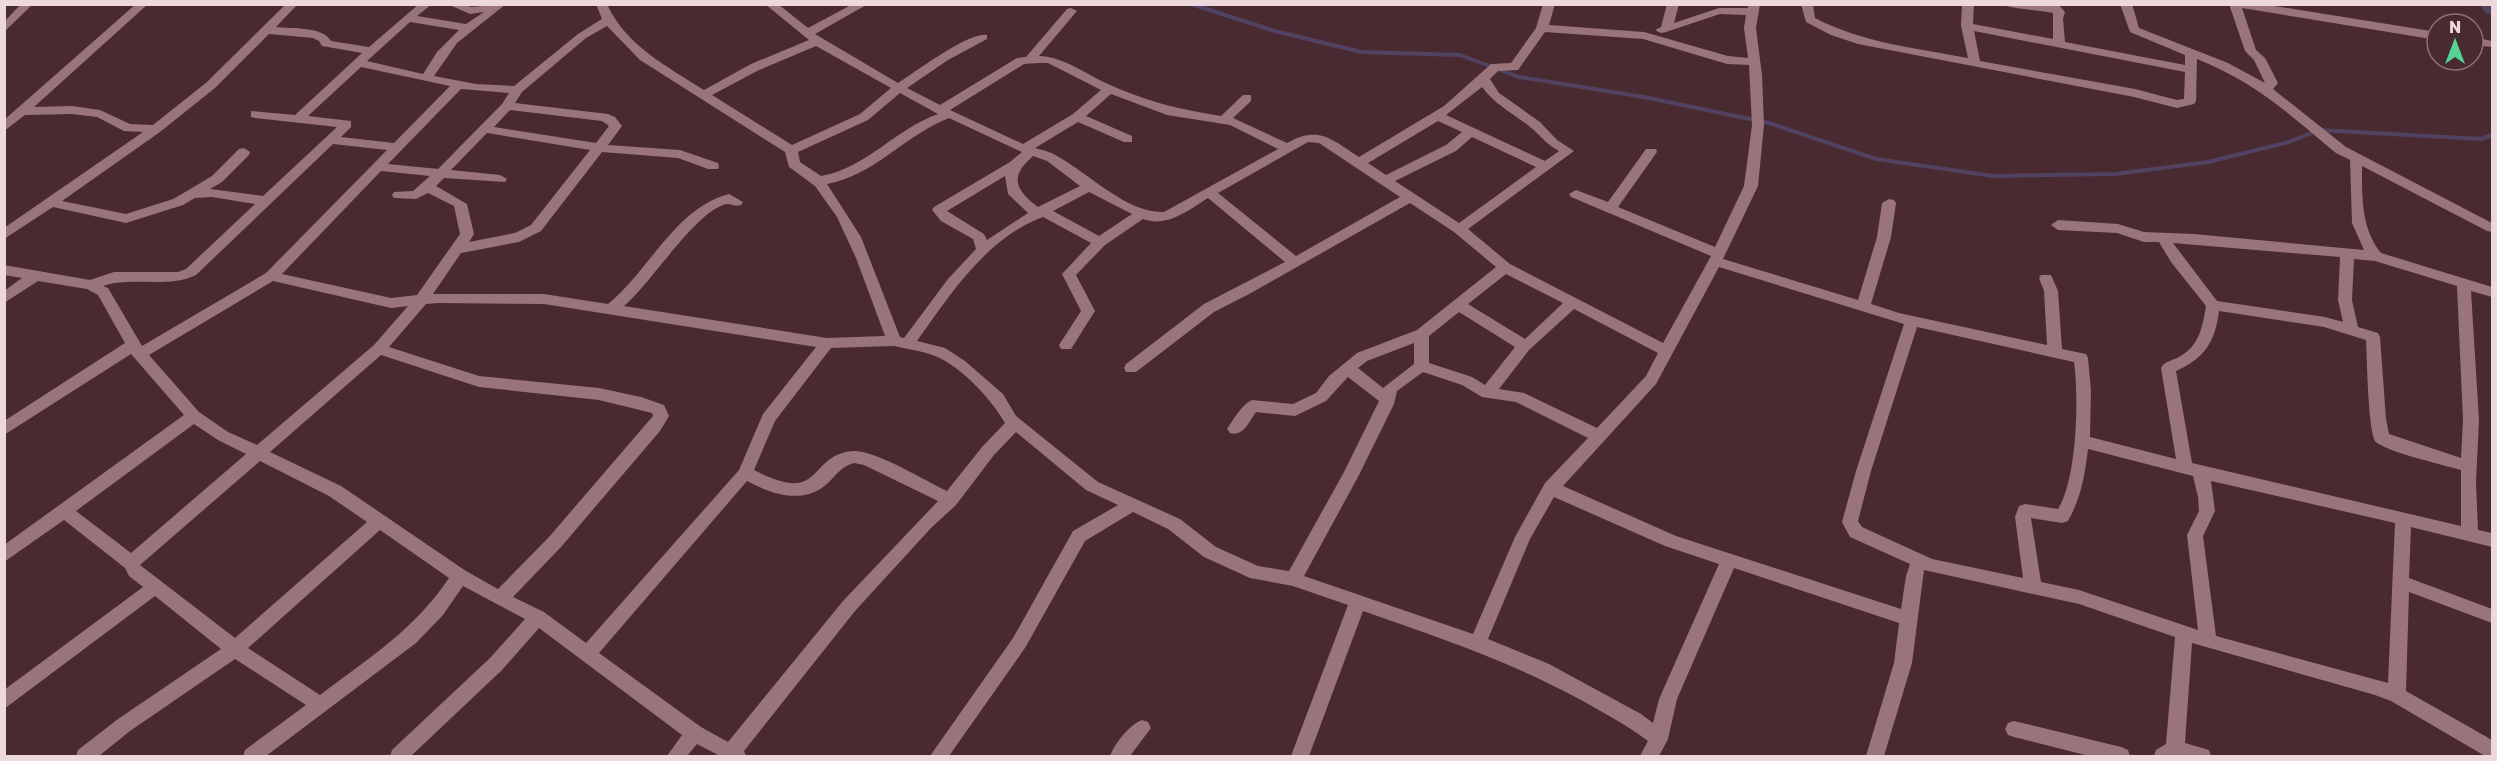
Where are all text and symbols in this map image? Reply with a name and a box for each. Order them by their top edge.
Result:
north arrow [2425,12,2485,72]
text: N [2449,17,2461,37]

